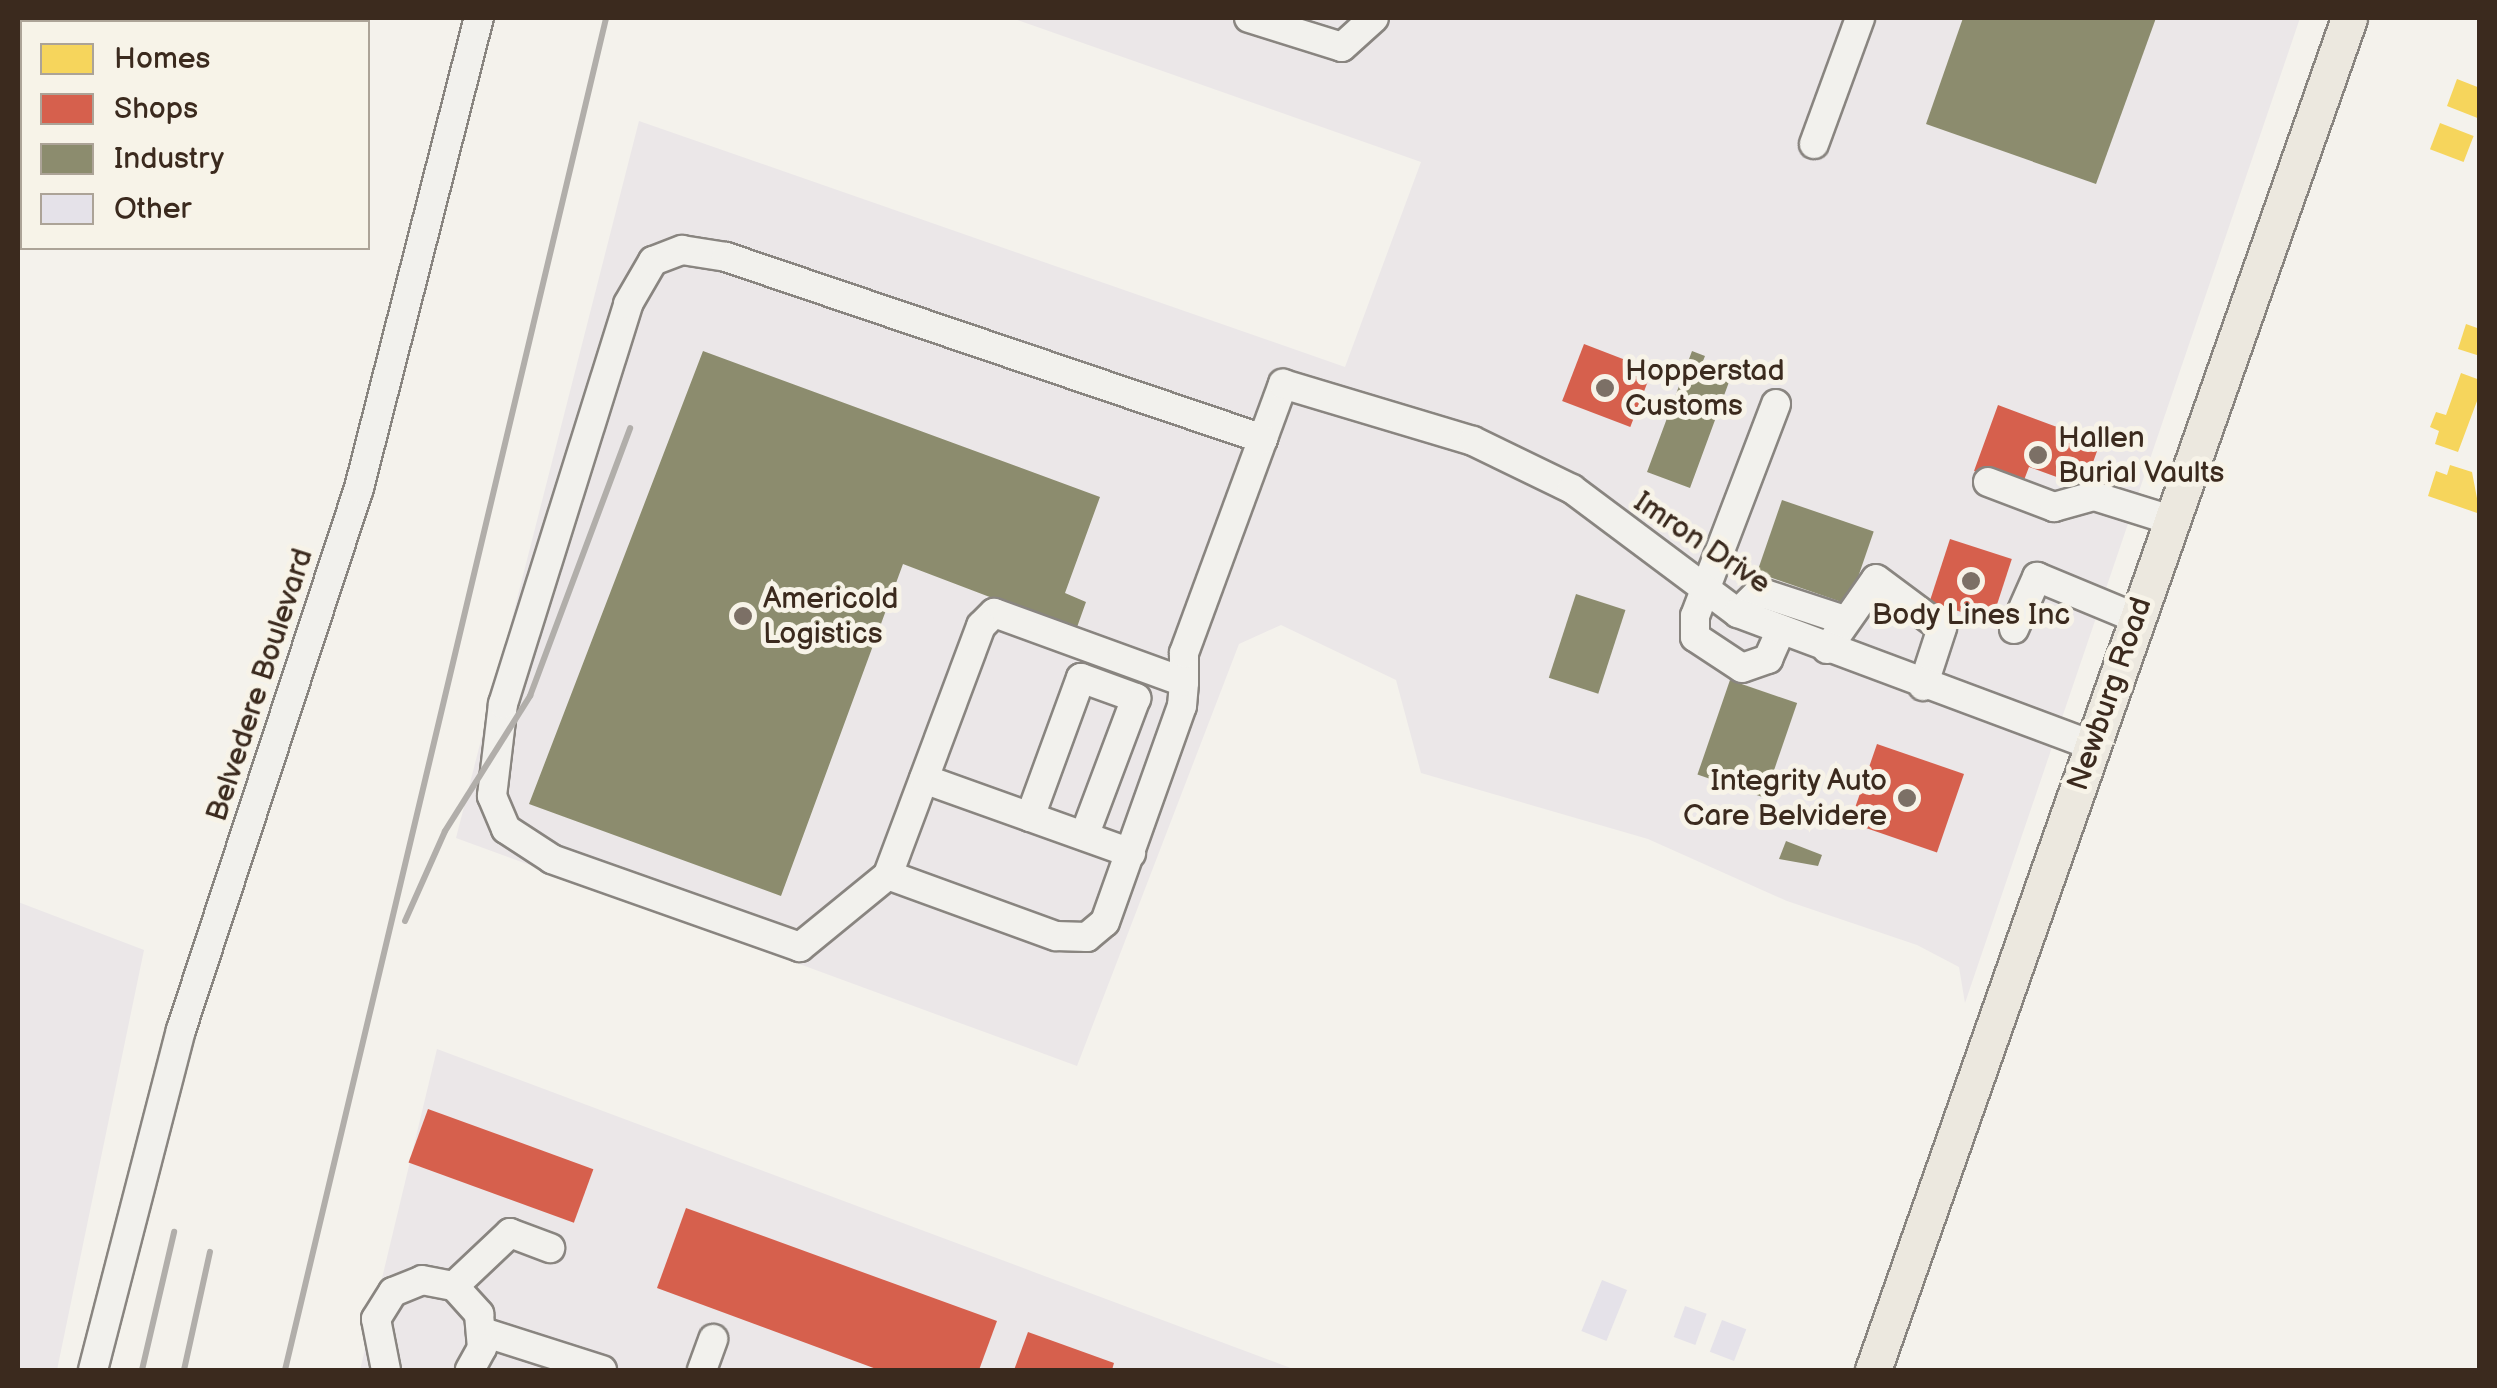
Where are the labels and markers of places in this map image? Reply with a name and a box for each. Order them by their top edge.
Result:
place label: Hopperstad Customs [1625,353,1785,424]
marker: Hopperstad Customs [1594,377,1616,399]
place label: Hallen Burial Vaults [2058,420,2225,490]
marker: Hallen Burial Vaults [2027,444,2049,466]
marker: Body Lines Inc [1960,570,1982,592]
place label: Americold Logistics [763,581,898,652]
place label: Body Lines Inc [1871,597,2071,633]
marker: Americold Logistics [732,605,754,627]
place label: Integrity Auto Care Belvidere [1683,763,1887,834]
marker: Integrity Auto Care Belvidere [1896,787,1918,809]

